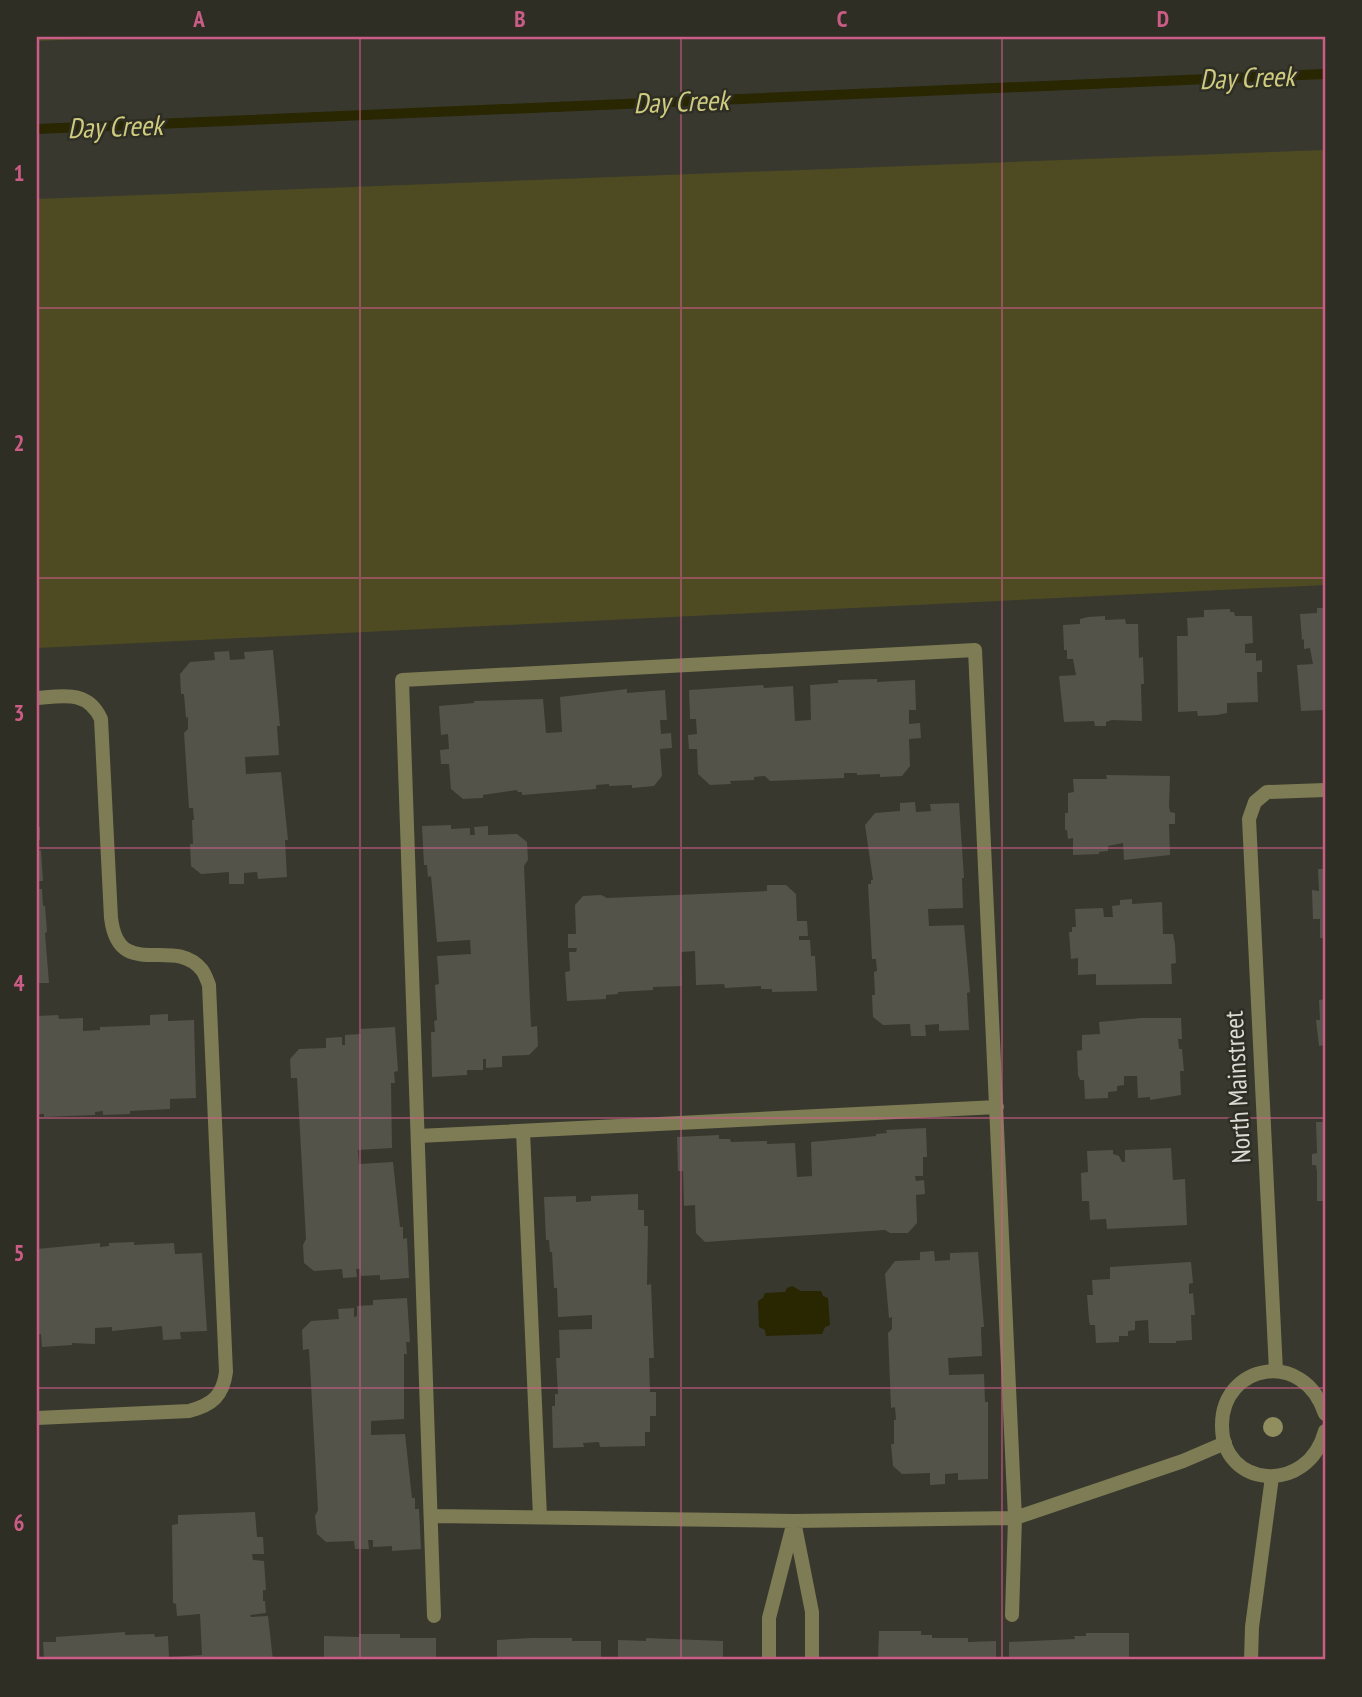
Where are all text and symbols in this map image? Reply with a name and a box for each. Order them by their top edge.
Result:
text: A [192,4,205,33]
text: B [514,4,526,33]
text: C [837,4,848,33]
text: D [1157,4,1169,33]
water label: Day Creek [1199,57,1298,97]
water label: Day Creek [633,81,732,121]
water label: Day Creek [67,106,166,146]
text: 1 [14,158,25,187]
text: 2 [14,428,25,457]
text: 3 [14,698,25,727]
text: 4 [14,968,25,997]
street label: North Mainstreet [1217,1010,1257,1164]
text: 5 [14,1238,25,1267]
text: 6 [14,1508,25,1537]

